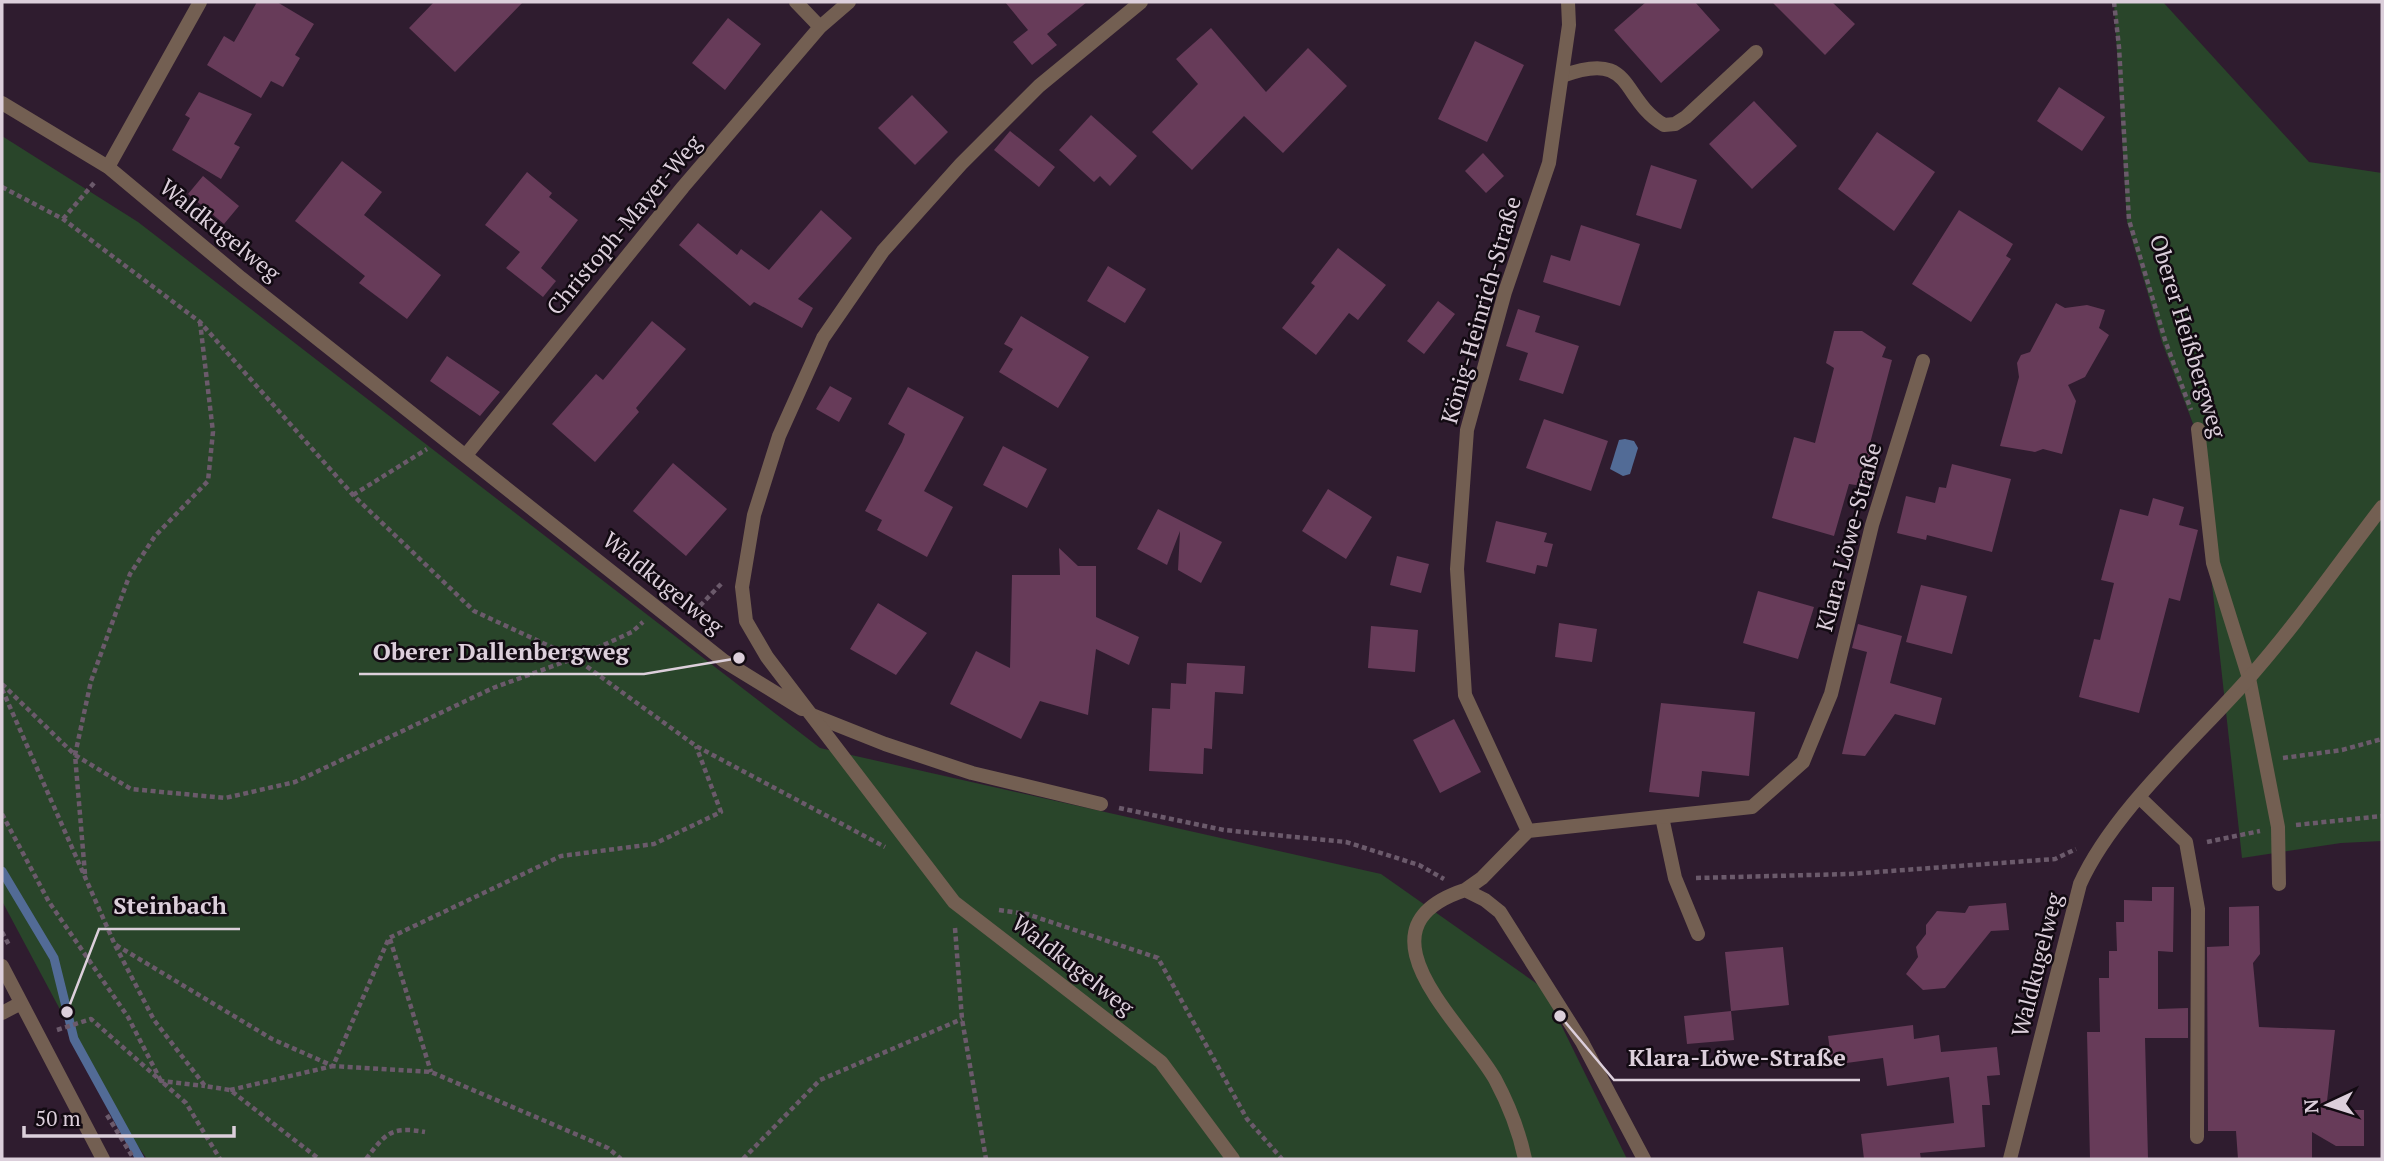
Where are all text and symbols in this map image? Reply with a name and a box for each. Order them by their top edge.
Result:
street label: Christoph-Mayer-Weg [539,127,709,321]
street label: Waldkugelweg [153,171,288,289]
street label: König-Heinrich-Straße [1433,193,1528,427]
street label: Oberer Heißbergweg [2143,230,2234,442]
street label: Klara-Löwe-Straße [1808,439,1889,635]
street label: Waldkugelweg [596,524,731,642]
callout: Oberer Dallenbergweg [359,629,644,674]
text: Oberer Dallenbergweg [373,635,630,667]
callout: Steinbach [99,884,240,929]
text: Steinbach [113,889,228,921]
street label: Waldkugelweg [2004,889,2070,1040]
street label: Waldkugelweg [1006,907,1142,1023]
callout: Klara-Löwe-Straße [1614,1035,1860,1080]
text: Klara-Löwe-Straße [1628,1041,1846,1073]
north arrow [2293,1070,2363,1140]
scale bar [24,1094,234,1138]
text: N [2298,1098,2324,1114]
text: 50 m [35,1104,81,1132]

